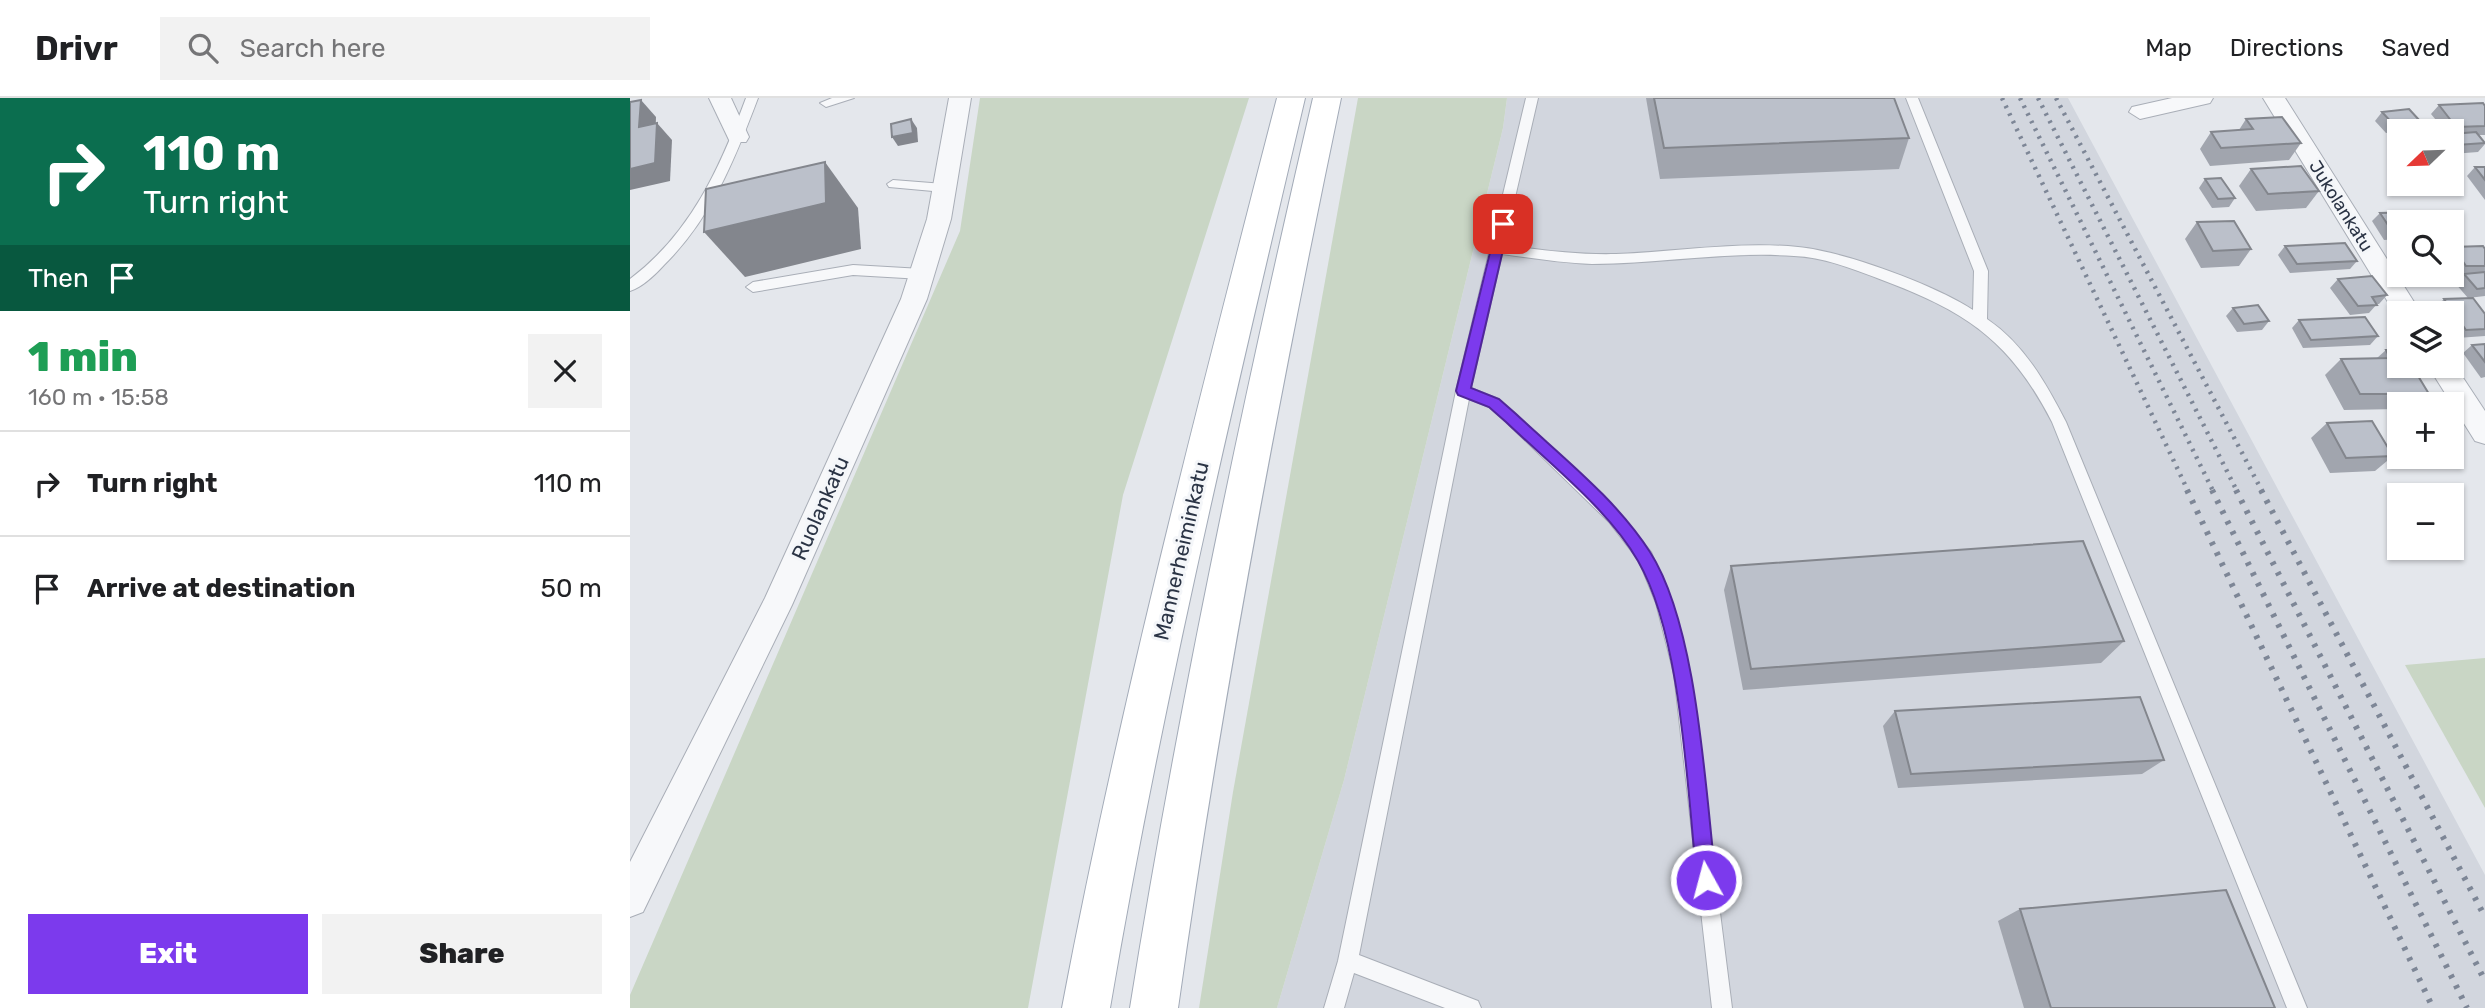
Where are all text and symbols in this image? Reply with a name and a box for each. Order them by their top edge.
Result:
search box [160,17,650,80]
text: Drivr [35,29,118,68]
icon: search [184,29,222,67]
text: Search here [240,33,386,64]
text: Map [2145,34,2192,62]
text: Directions [2230,34,2343,62]
text: Saved [2381,34,2450,62]
north arrow [2387,119,2464,196]
map controls [2387,119,2464,560]
text: 110 m [143,124,280,182]
icon: right [28,126,119,217]
street label: Jukolankatu [2304,156,2378,256]
text: Turn right [143,183,288,221]
pin [1473,194,1533,254]
icon: arrive [1484,205,1522,243]
button: search [2387,210,2464,287]
icon: arrive [103,259,141,297]
text: Then [28,263,89,294]
button: layers [2387,301,2464,378]
text: 1 min [28,332,138,382]
button: close [528,334,602,408]
text: 160 m · 15:58 [28,383,169,411]
button: + [2387,392,2464,469]
street label: Ruolankatu [786,452,854,564]
street label: Mannerheiminkatu [1148,459,1214,643]
icon: right [28,465,66,503]
text: Turn right [87,468,217,499]
text: 110 m [534,468,602,499]
button: − [2387,483,2464,560]
icon: arrive [28,570,66,608]
text: Arrive at destination [87,573,355,604]
text: 50 m [541,573,602,604]
position arrow [1669,843,1743,917]
button: Exit [28,914,308,994]
button: Share [322,914,602,994]

